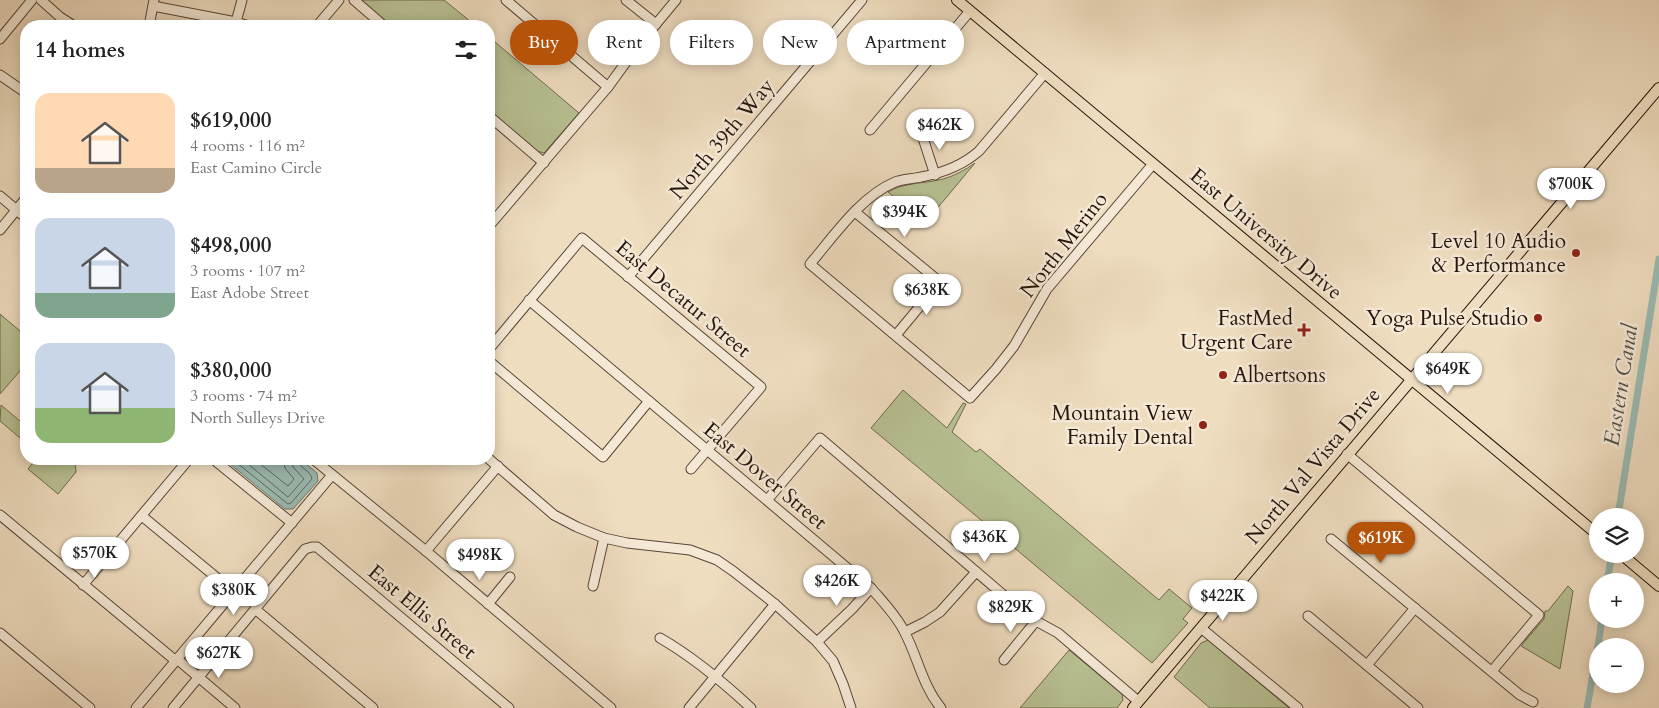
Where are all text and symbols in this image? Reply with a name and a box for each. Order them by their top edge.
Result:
chip: Buy [510,20,578,65]
chip: Rent [588,20,660,65]
chip: Filters [670,20,753,65]
chip: New [763,20,837,65]
chip: Apartment [847,20,964,65]
text: 14 homes [35,36,125,65]
icon: filters [452,36,480,64]
street label: North 39th Way [663,72,781,206]
text: $619,000 [190,106,271,135]
pin: $462K [905,108,975,151]
icon: home [75,113,135,173]
text: $462K [917,114,963,136]
text: 4 rooms · 116 m² [190,135,305,157]
text: East Camino Circle [190,157,322,179]
street label: East University Drive [1183,161,1349,307]
pin: $700K [1536,168,1606,210]
text: $700K [1548,173,1594,195]
street label: North Merino [1014,186,1114,304]
pin: $394K [870,196,940,238]
text: $394K [882,201,928,223]
place label: Level 10 Audio & Performance [1431,227,1566,280]
text: $498,000 [190,231,271,260]
street label: East Decatur Street [609,234,757,365]
icon: home [75,238,135,298]
marker: Level 10 Audio & Performance [1570,247,1582,259]
text: 3 rooms · 107 m² [190,260,305,282]
pin: $638K [892,274,962,316]
text: $638K [904,279,950,301]
text: East Adobe Street [190,282,309,304]
place label: FastMed Urgent Care [1180,304,1293,357]
place label: Yoga Pulse Studio [1366,304,1528,333]
marker: Yoga Pulse Studio [1532,312,1544,324]
water label: Eastern Canal [1597,321,1646,448]
marker: FastMed Urgent Care [1297,323,1311,337]
pin: $649K [1413,352,1483,395]
text: $380,000 [190,356,271,385]
text: $649K [1425,358,1471,380]
place label: Albertsons [1233,361,1326,390]
icon: home [75,363,135,423]
marker: Albertsons [1217,369,1229,381]
street label: North Val Vista Drive [1239,381,1387,551]
text: 3 rooms · 74 m² [190,385,297,407]
place label: Mountain View Family Dental [1052,399,1193,452]
text: North Sulleys Drive [190,407,325,429]
street label: East Dover Street [697,415,833,537]
marker: Mountain View Family Dental [1197,419,1209,431]
map controls [1589,508,1644,693]
button: layers [1589,508,1644,563]
pin: $436K [950,520,1020,563]
pin: $619K [1346,522,1416,564]
text: $436K [962,526,1008,548]
text: $619K [1358,527,1404,549]
pin: $570K [60,536,130,579]
pin: $498K [445,538,515,581]
text: $570K [72,542,118,564]
text: $498K [457,544,503,566]
street label: East Ellis Street [361,558,483,666]
pin: $426K [802,564,872,607]
text: $426K [814,570,860,592]
button: + [1589,573,1644,628]
pin: $380K [199,574,269,616]
text: $380K [211,579,257,601]
pin: $422K [1188,580,1258,622]
text: $422K [1200,585,1246,607]
pin: $829K [976,590,1046,633]
text: $829K [988,596,1034,618]
pin: $627K [184,636,254,679]
button: − [1589,638,1644,693]
text: $627K [196,642,242,664]

